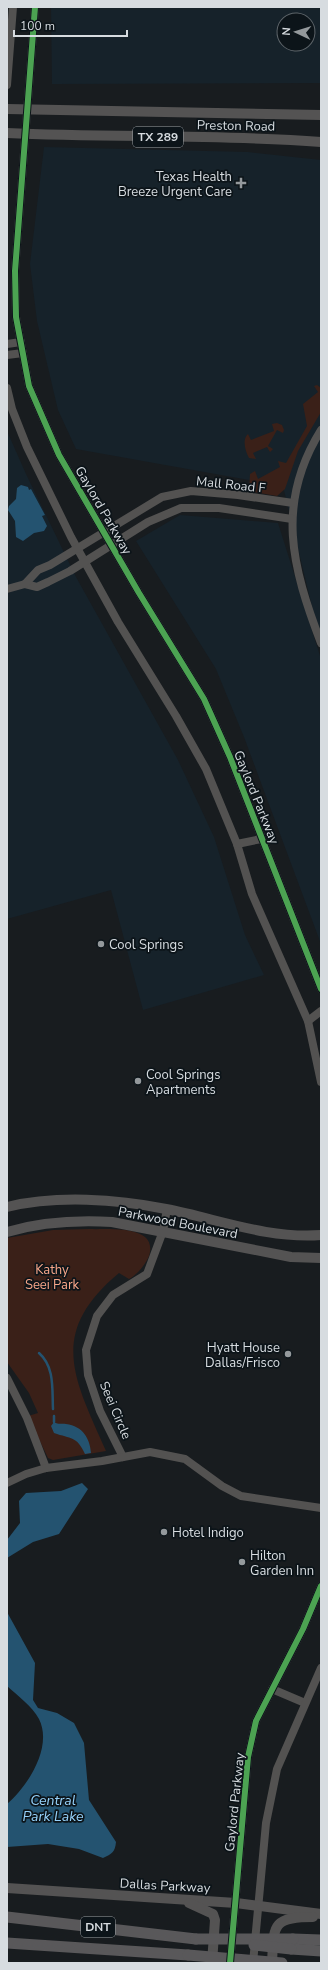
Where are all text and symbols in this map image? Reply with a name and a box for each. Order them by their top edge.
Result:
scale bar [14,12,127,38]
north arrow [276,12,316,52]
text: 100 m [20,18,55,34]
text: N [279,27,294,36]
street label: Preston Road [197,116,275,136]
road number: TX 289 [133,127,183,147]
place label: Texas Health Breeze Urgent Care [118,168,232,201]
marker: Texas Health Breeze Urgent Care [235,177,247,189]
street label: Gaylord Parkway [70,463,136,558]
street label: Mall Road F [195,472,267,498]
street label: Gaylord Parkway [229,748,283,847]
place label: Cool Springs [109,936,183,954]
marker: Cool Springs [96,939,106,949]
place label: Cool Springs Apartments [146,1066,220,1099]
marker: Cool Springs Apartments [133,1076,143,1086]
street label: Parkwood Boulevard [116,1203,239,1243]
park label: Kathy Seei Park [25,1261,80,1294]
place label: Hyatt House Dallas/Frisco [205,1339,280,1372]
marker: Hyatt House Dallas/Frisco [283,1349,293,1359]
street label: Seei Circle [95,1379,135,1442]
place label: Hotel Indigo [172,1524,244,1542]
marker: Hotel Indigo [159,1527,169,1537]
place label: Hilton Garden Inn [250,1547,314,1580]
marker: Hilton Garden Inn [237,1557,247,1567]
street label: Gaylord Parkway [221,1751,249,1853]
water label: Central Park Lake [23,1791,84,1826]
street label: Dallas Parkway [119,1875,211,1897]
road number: DNT [81,1917,115,1937]

